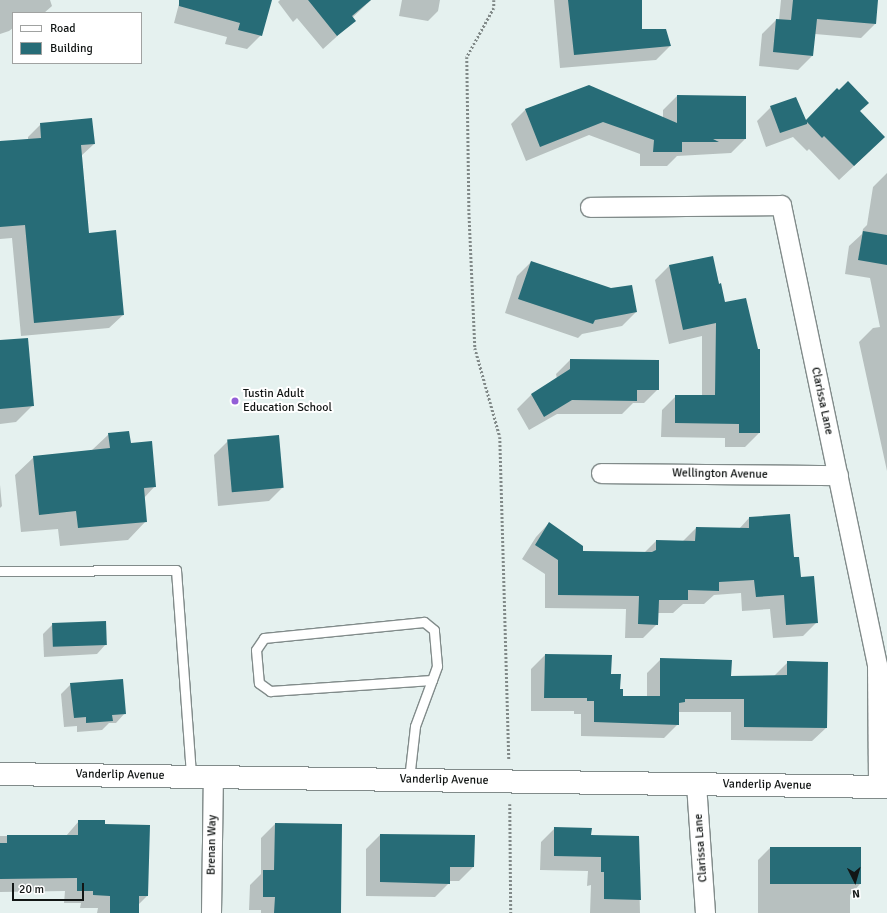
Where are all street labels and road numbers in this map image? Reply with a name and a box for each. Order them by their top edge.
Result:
street label: Clarissa Lane [808,366,836,436]
street label: Wellington Avenue [672,466,768,482]
street label: Vanderlip Avenue [75,767,165,783]
street label: Vanderlip Avenue [399,772,489,788]
street label: Vanderlip Avenue [722,777,812,793]
street label: Clarissa Lane [691,813,711,883]
street label: Brenan Way [204,815,220,875]

